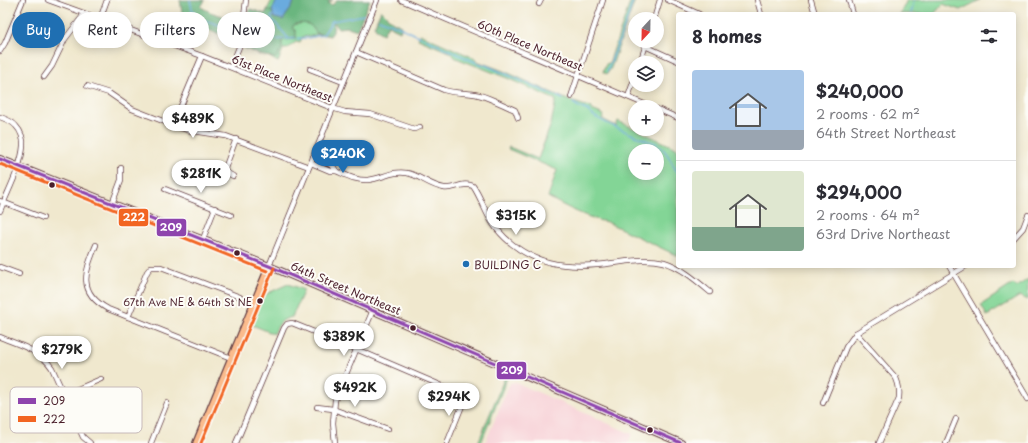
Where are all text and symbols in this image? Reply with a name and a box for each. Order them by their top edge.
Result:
chip: Buy [12,12,65,48]
chip: Rent [73,12,132,48]
chip: Filters [140,12,209,48]
chip: New [217,12,275,48]
north arrow [628,12,664,48]
map controls [628,12,664,180]
street label: 60th Place Northeast [475,15,585,75]
text: 8 homes [692,23,762,49]
icon: filters [978,25,1000,47]
street label: 61st Place Northeast [229,50,335,106]
button: layers [628,56,664,92]
text: $240,000 [816,78,903,104]
icon: home [724,86,772,134]
button: + [628,100,664,136]
text: 2 rooms · 62 m² [816,104,920,123]
pin: $489K [165,105,221,139]
text: $489K [172,108,214,127]
text: 64th Street Northeast [816,123,956,142]
pin: $240K [315,140,371,174]
text: $240K [320,143,366,162]
button: − [628,144,664,180]
pin: $281K [173,160,229,194]
text: $281K [181,163,221,182]
text: $294,000 [816,179,902,205]
unlabelled marker [47,180,57,190]
icon: home [724,187,772,235]
pin: $315K [488,202,544,236]
text: $315K [496,205,536,224]
text: 2 rooms · 64 m² [816,205,920,224]
line badge: 222 [118,208,149,227]
text: 222 [123,208,146,225]
line badge: 209 [156,218,187,237]
text: 209 [160,218,183,235]
text: 63rd Drive Northeast [816,224,950,243]
unlabelled marker [232,248,242,258]
place label: BUILDING C [474,256,541,273]
street label: 64th Street Northeast [288,257,404,319]
marker: BUILDING C [461,259,471,269]
place label: 67th Ave NE & 64th St NE [123,294,252,309]
marker: 67th Ave NE & 64th St NE [255,296,265,306]
pin: $389K [316,323,372,357]
unlabelled marker [408,323,418,333]
text: $389K [323,326,365,345]
pin: $279K [34,336,90,370]
text: $279K [41,339,83,358]
line badge: 209 [496,361,527,380]
text: 209 [501,361,524,378]
pin: $492K [327,374,383,408]
text: $492K [333,377,377,396]
pin: $294K [421,383,477,417]
text: $294K [427,386,471,405]
legend [10,387,142,433]
text: 209 [43,392,65,409]
text: 222 [43,410,66,427]
unlabelled marker [645,425,655,435]

